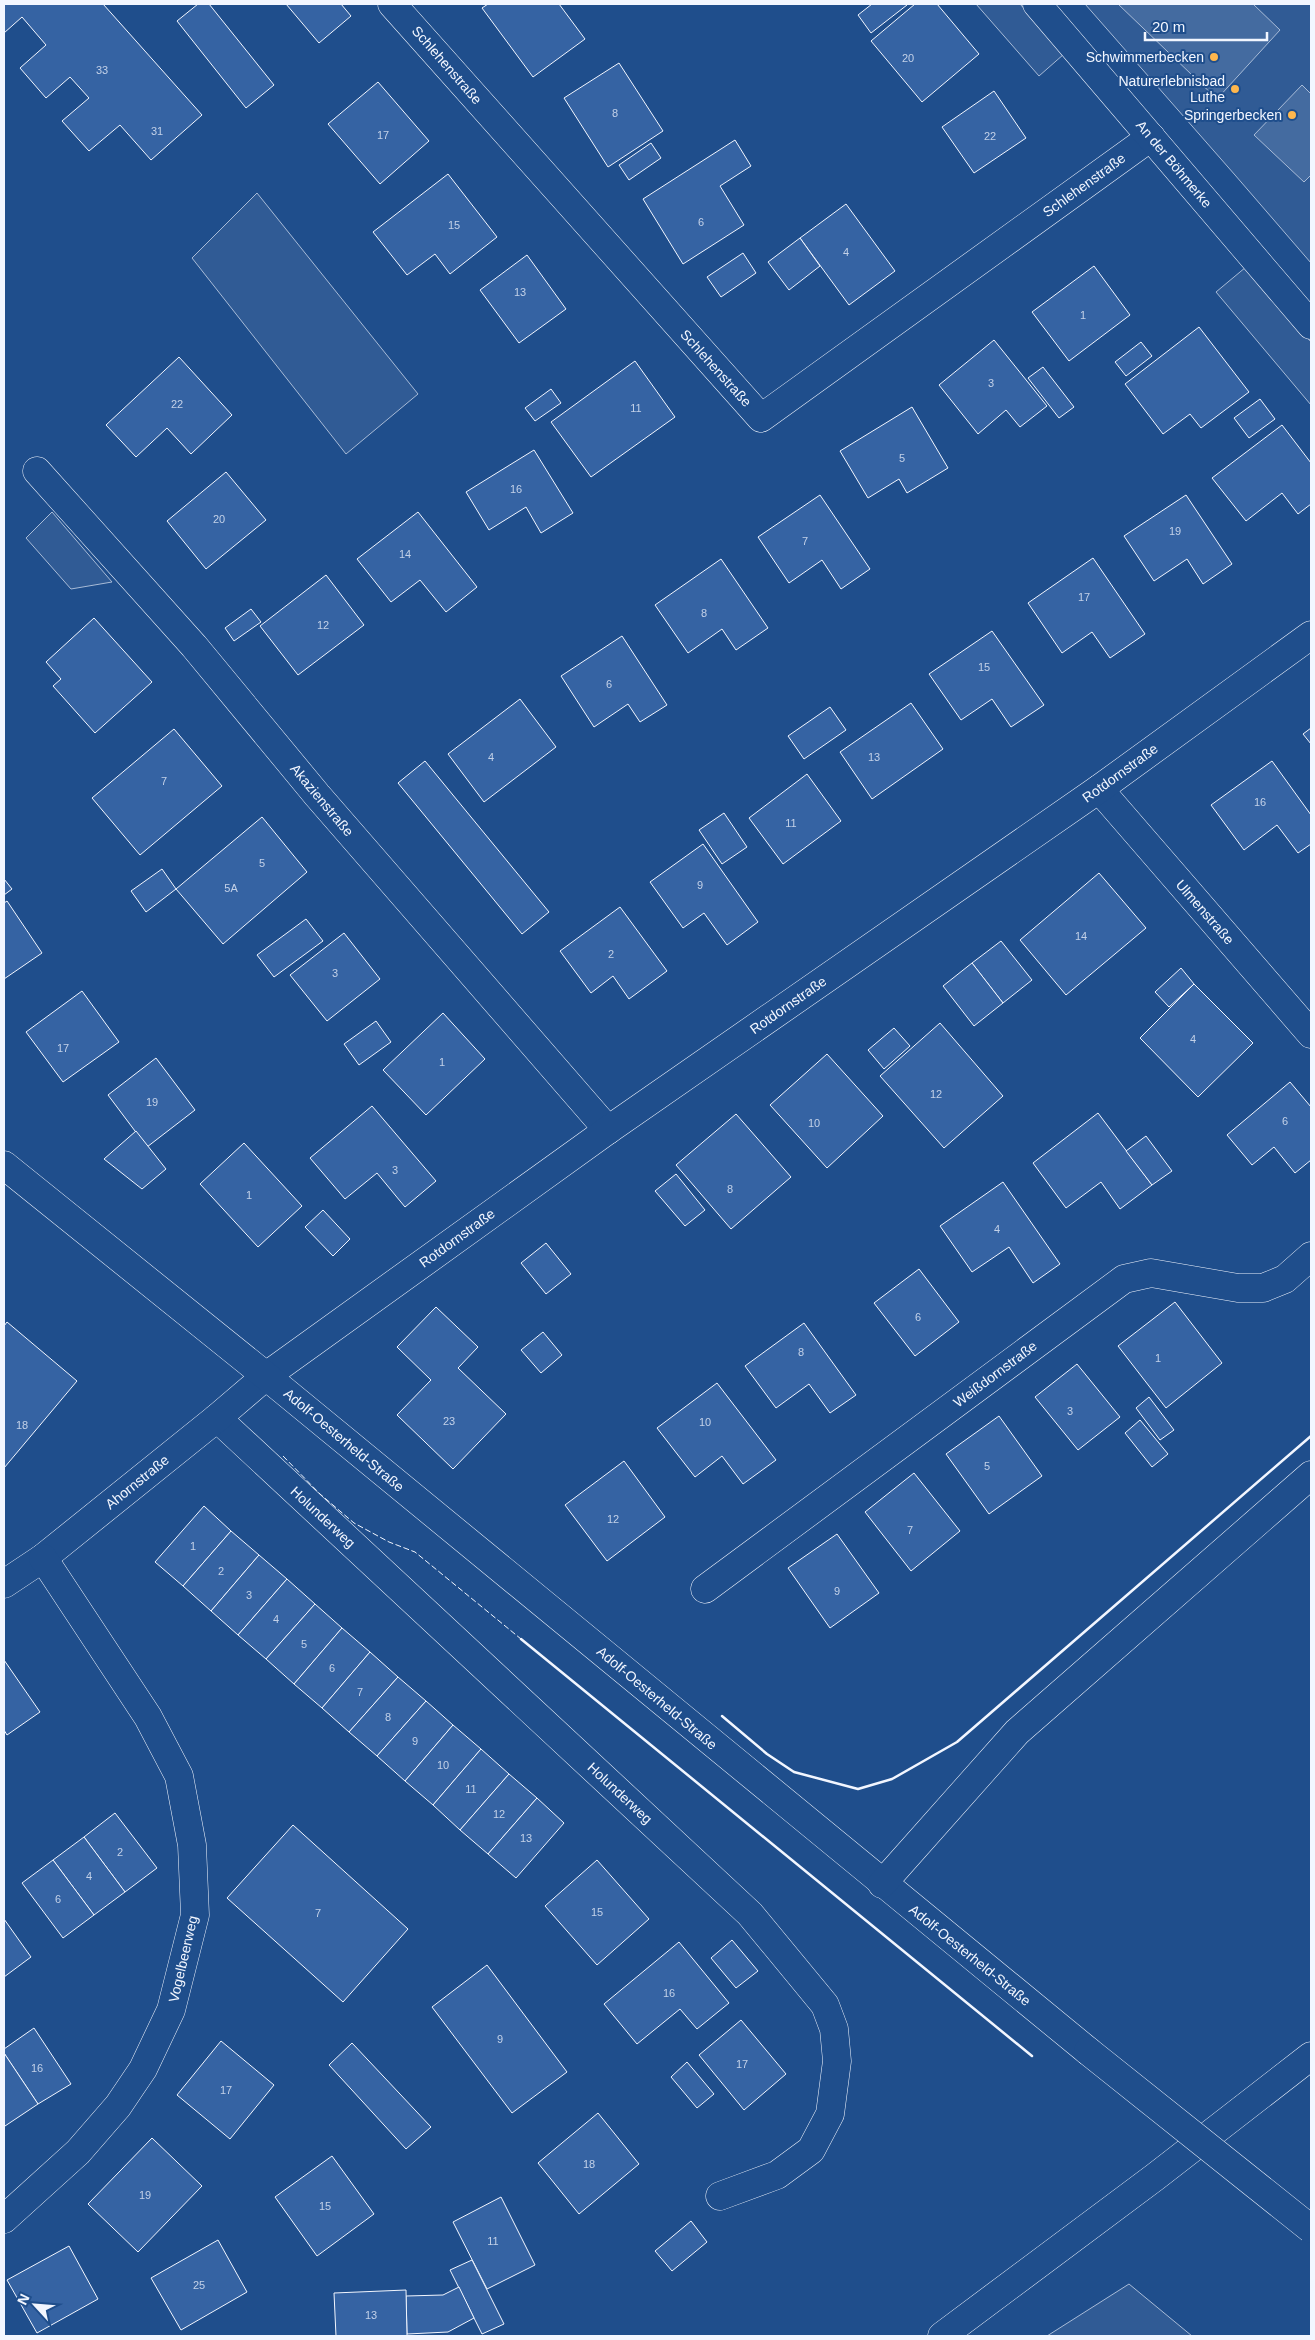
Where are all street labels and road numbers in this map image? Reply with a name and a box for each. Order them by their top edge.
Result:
street label: Schlehenstraße [409,23,485,107]
street label: An der Böhmerke [1133,117,1215,211]
street label: Schlehenstraße [1040,150,1129,220]
street label: Schlehenstraße [677,326,755,410]
street label: Rotdornstraße [1079,740,1161,806]
street label: Akazienstraße [287,761,357,840]
street label: Ulmenstraße [1173,877,1237,948]
street label: Rotdornstraße [747,973,829,1037]
street label: Rotdornstraße [416,1205,498,1271]
street label: Weißdornstraße [950,1337,1040,1411]
street label: Adolf-Oesterheld-Straße [281,1385,407,1495]
street label: Ahornstraße [102,1451,172,1512]
street label: Holunderweg [287,1483,359,1551]
street label: Adolf-Oesterheld-Straße [594,1643,720,1753]
street label: Holunderweg [584,1759,656,1827]
street label: Adolf-Oesterheld-Straße [906,1901,1034,2009]
street label: Vogelbeerweg [165,1914,201,2004]

